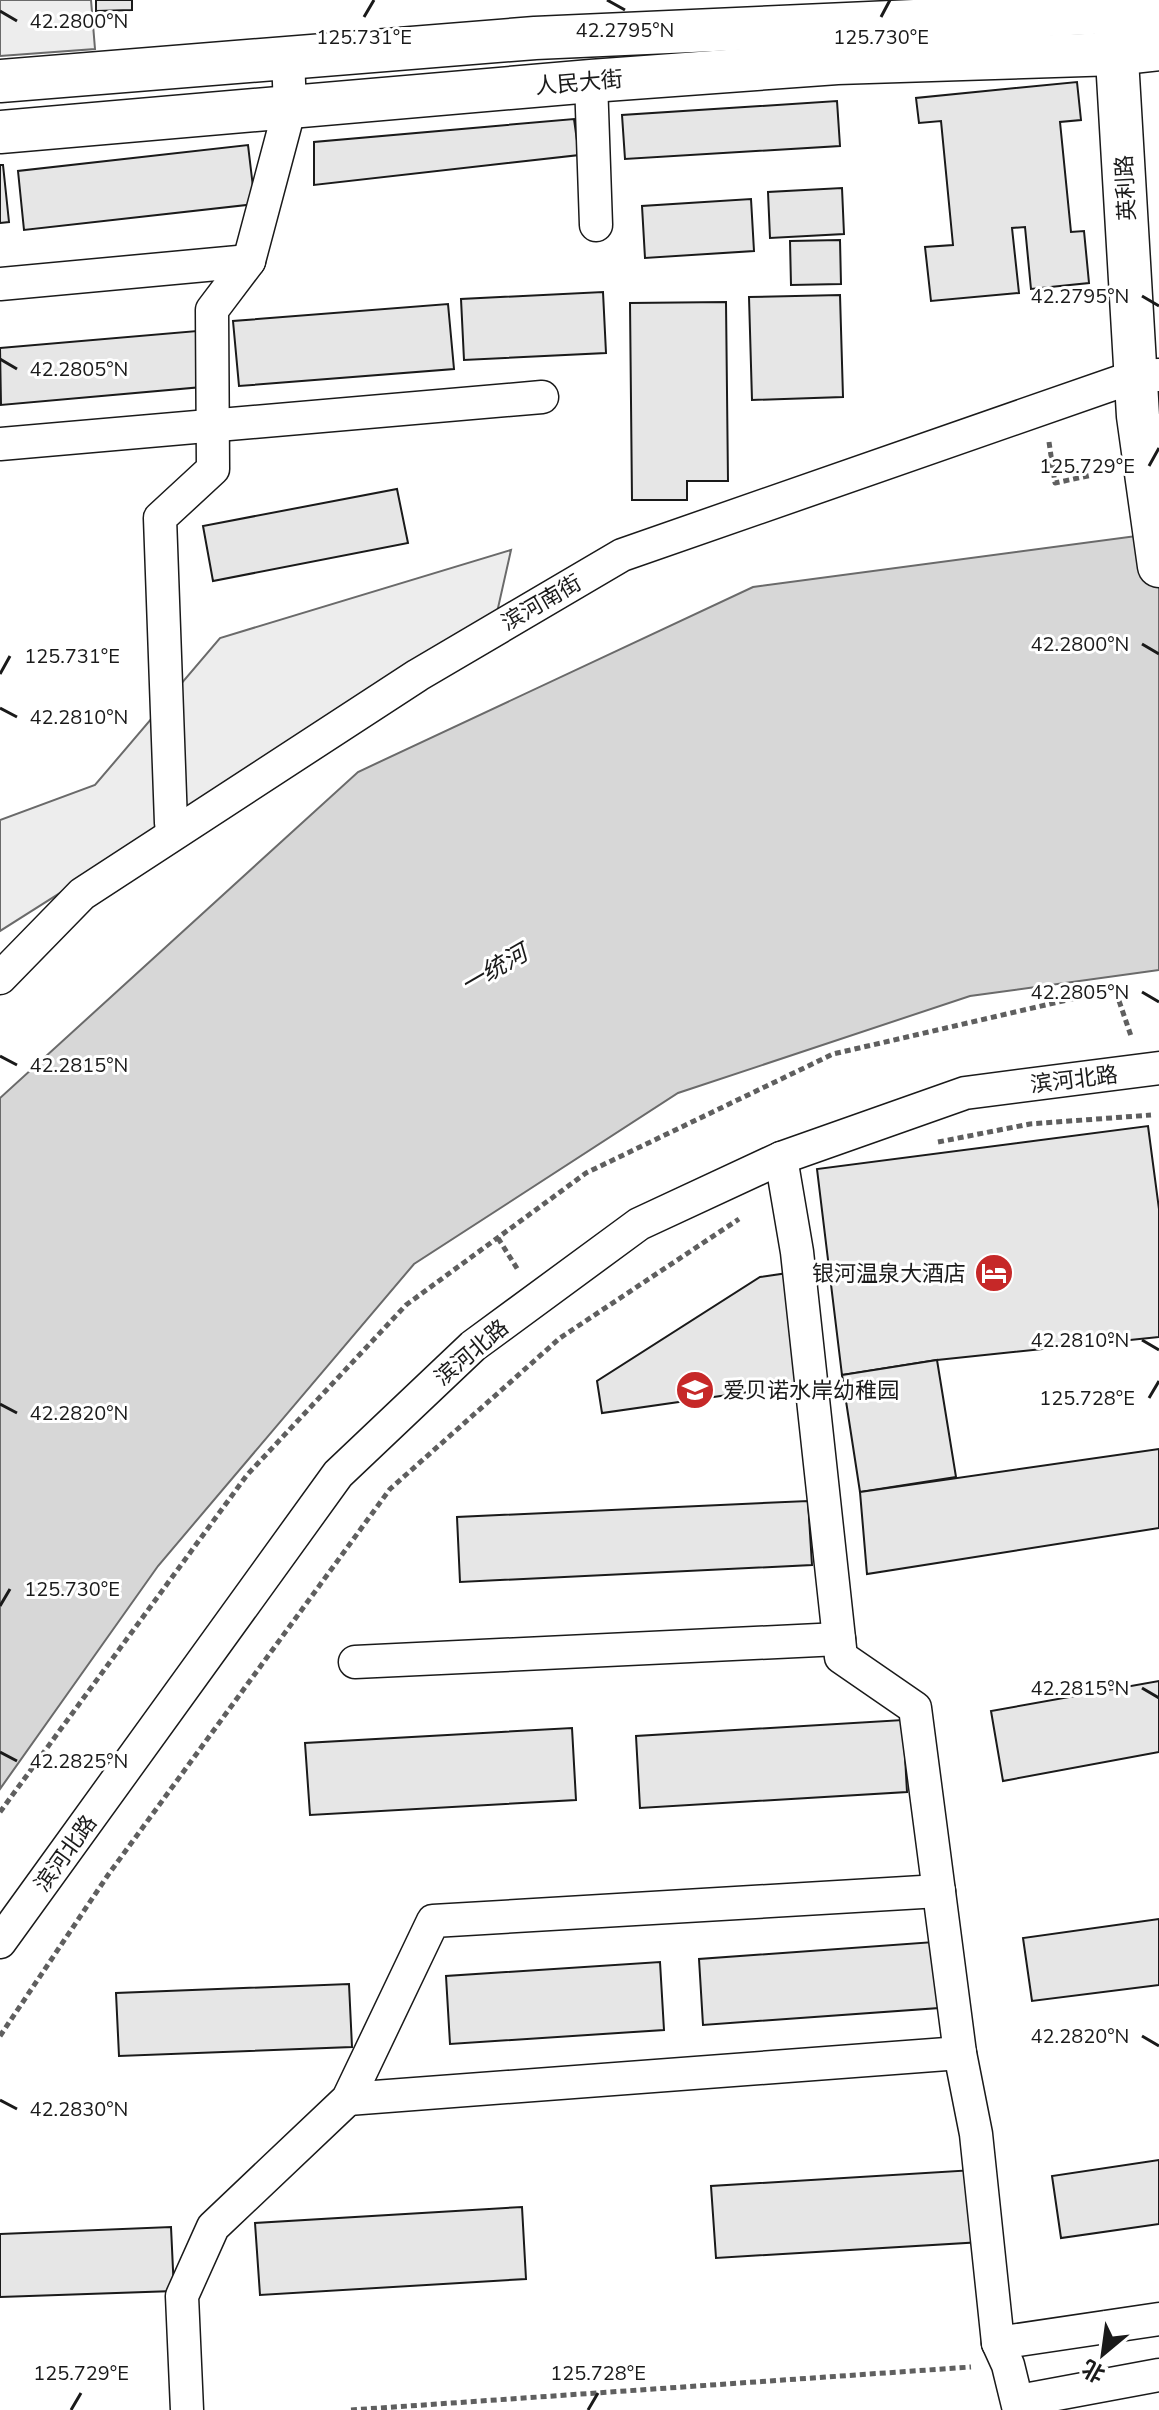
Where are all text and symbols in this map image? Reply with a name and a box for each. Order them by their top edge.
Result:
text: 42.2800°N [30,8,128,35]
text: 42.2795°N [576,17,674,44]
text: 125.731°E [316,24,412,51]
text: 125.730°E [833,24,929,51]
street label: 人民大街 [534,64,624,102]
street label: 英利路 [1109,154,1143,222]
text: 42.2795°N [1031,283,1129,310]
text: 42.2805°N [30,356,128,383]
text: 125.729°E [1039,453,1135,480]
street label: 滨河南街 [496,568,587,638]
text: 42.2800°N [1031,631,1129,658]
text: 125.731°E [24,643,120,670]
text: 42.2810°N [30,704,128,731]
water label: 一统河 [455,935,537,1001]
text: 42.2805°N [1031,979,1129,1006]
text: 42.2815°N [30,1052,128,1079]
street label: 滨河北路 [1029,1060,1120,1100]
hotel icon: 银河温泉大酒店 [973,1252,1015,1294]
place label: 银河温泉大酒店 [812,1259,966,1289]
street label: 滨河北路 [428,1313,515,1393]
text: 42.2810°N [1031,1327,1129,1354]
school or university icon: 爱贝诺水岸幼稚园 [674,1369,716,1411]
place label: 爱贝诺水岸幼稚园 [723,1376,899,1406]
text: 125.728°E [1039,1385,1135,1412]
text: 42.2820°N [30,1400,128,1427]
text: 125.730°E [24,1576,120,1603]
text: 42.2815°N [1031,1675,1129,1702]
text: 42.2825°N [30,1748,128,1775]
street label: 滨河北路 [28,1809,104,1898]
text: 42.2820°N [1031,2023,1129,2050]
text: 42.2830°N [30,2096,128,2123]
north arrow [1063,2314,1143,2394]
text: 北 [1077,2352,1111,2389]
text: 125.729°E [33,2360,129,2387]
text: 125.728°E [550,2360,646,2387]

